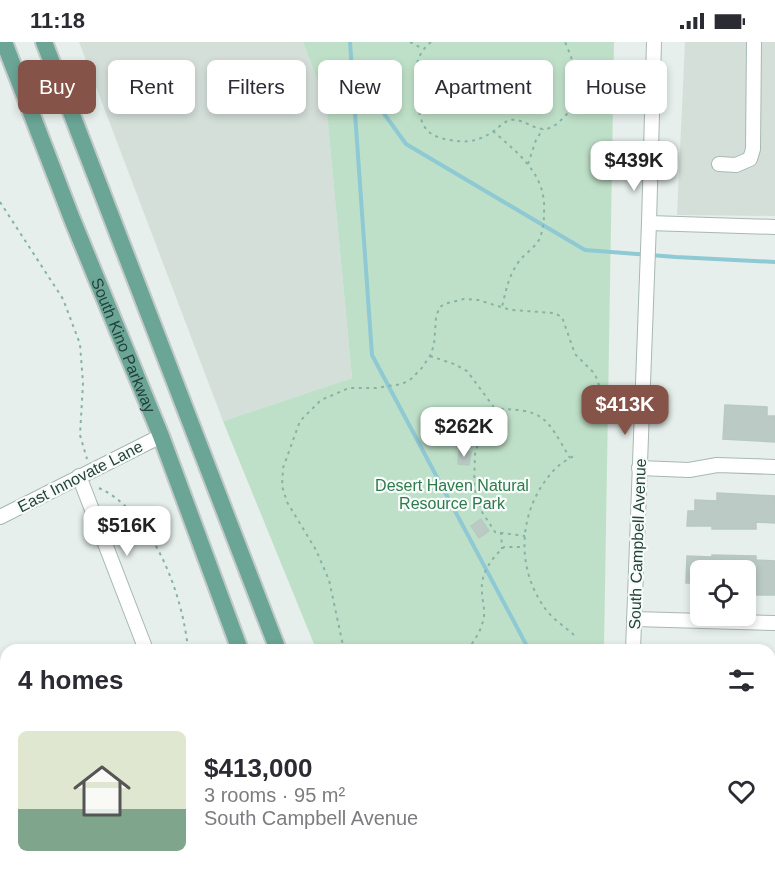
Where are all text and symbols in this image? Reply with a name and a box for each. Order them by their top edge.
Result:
text: 11:18 [30,8,85,33]
chip: Buy [18,60,96,114]
chip: Rent [108,60,195,114]
chip: Filters [207,60,306,114]
chip: New [318,60,402,114]
chip: Apartment [414,60,553,114]
chip: House [565,60,667,114]
pin: $439K [592,141,676,192]
text: $439K [605,149,663,171]
street label: South Kino Parkway [88,275,159,415]
pin: $413K [583,385,667,436]
text: $413K [596,393,654,415]
pin: $262K [422,407,506,458]
text: $262K [435,415,493,437]
street label: East Innovate Lane [15,438,146,515]
street label: South Campbell Avenue [626,458,649,630]
park label: Desert Haven Natural Resource Park [375,477,529,512]
pin: $516K [85,506,169,557]
text: $516K [98,514,156,536]
map controls [690,560,756,626]
button: locate [690,560,756,626]
icon: filters [725,664,758,697]
text: 4 homes [18,665,124,695]
text: $413,000 [204,753,312,783]
icon: home [66,755,138,827]
icon: heart [725,775,758,808]
text: 3 rooms · 95 m² [204,784,345,806]
text: South Campbell Avenue [204,807,418,829]

